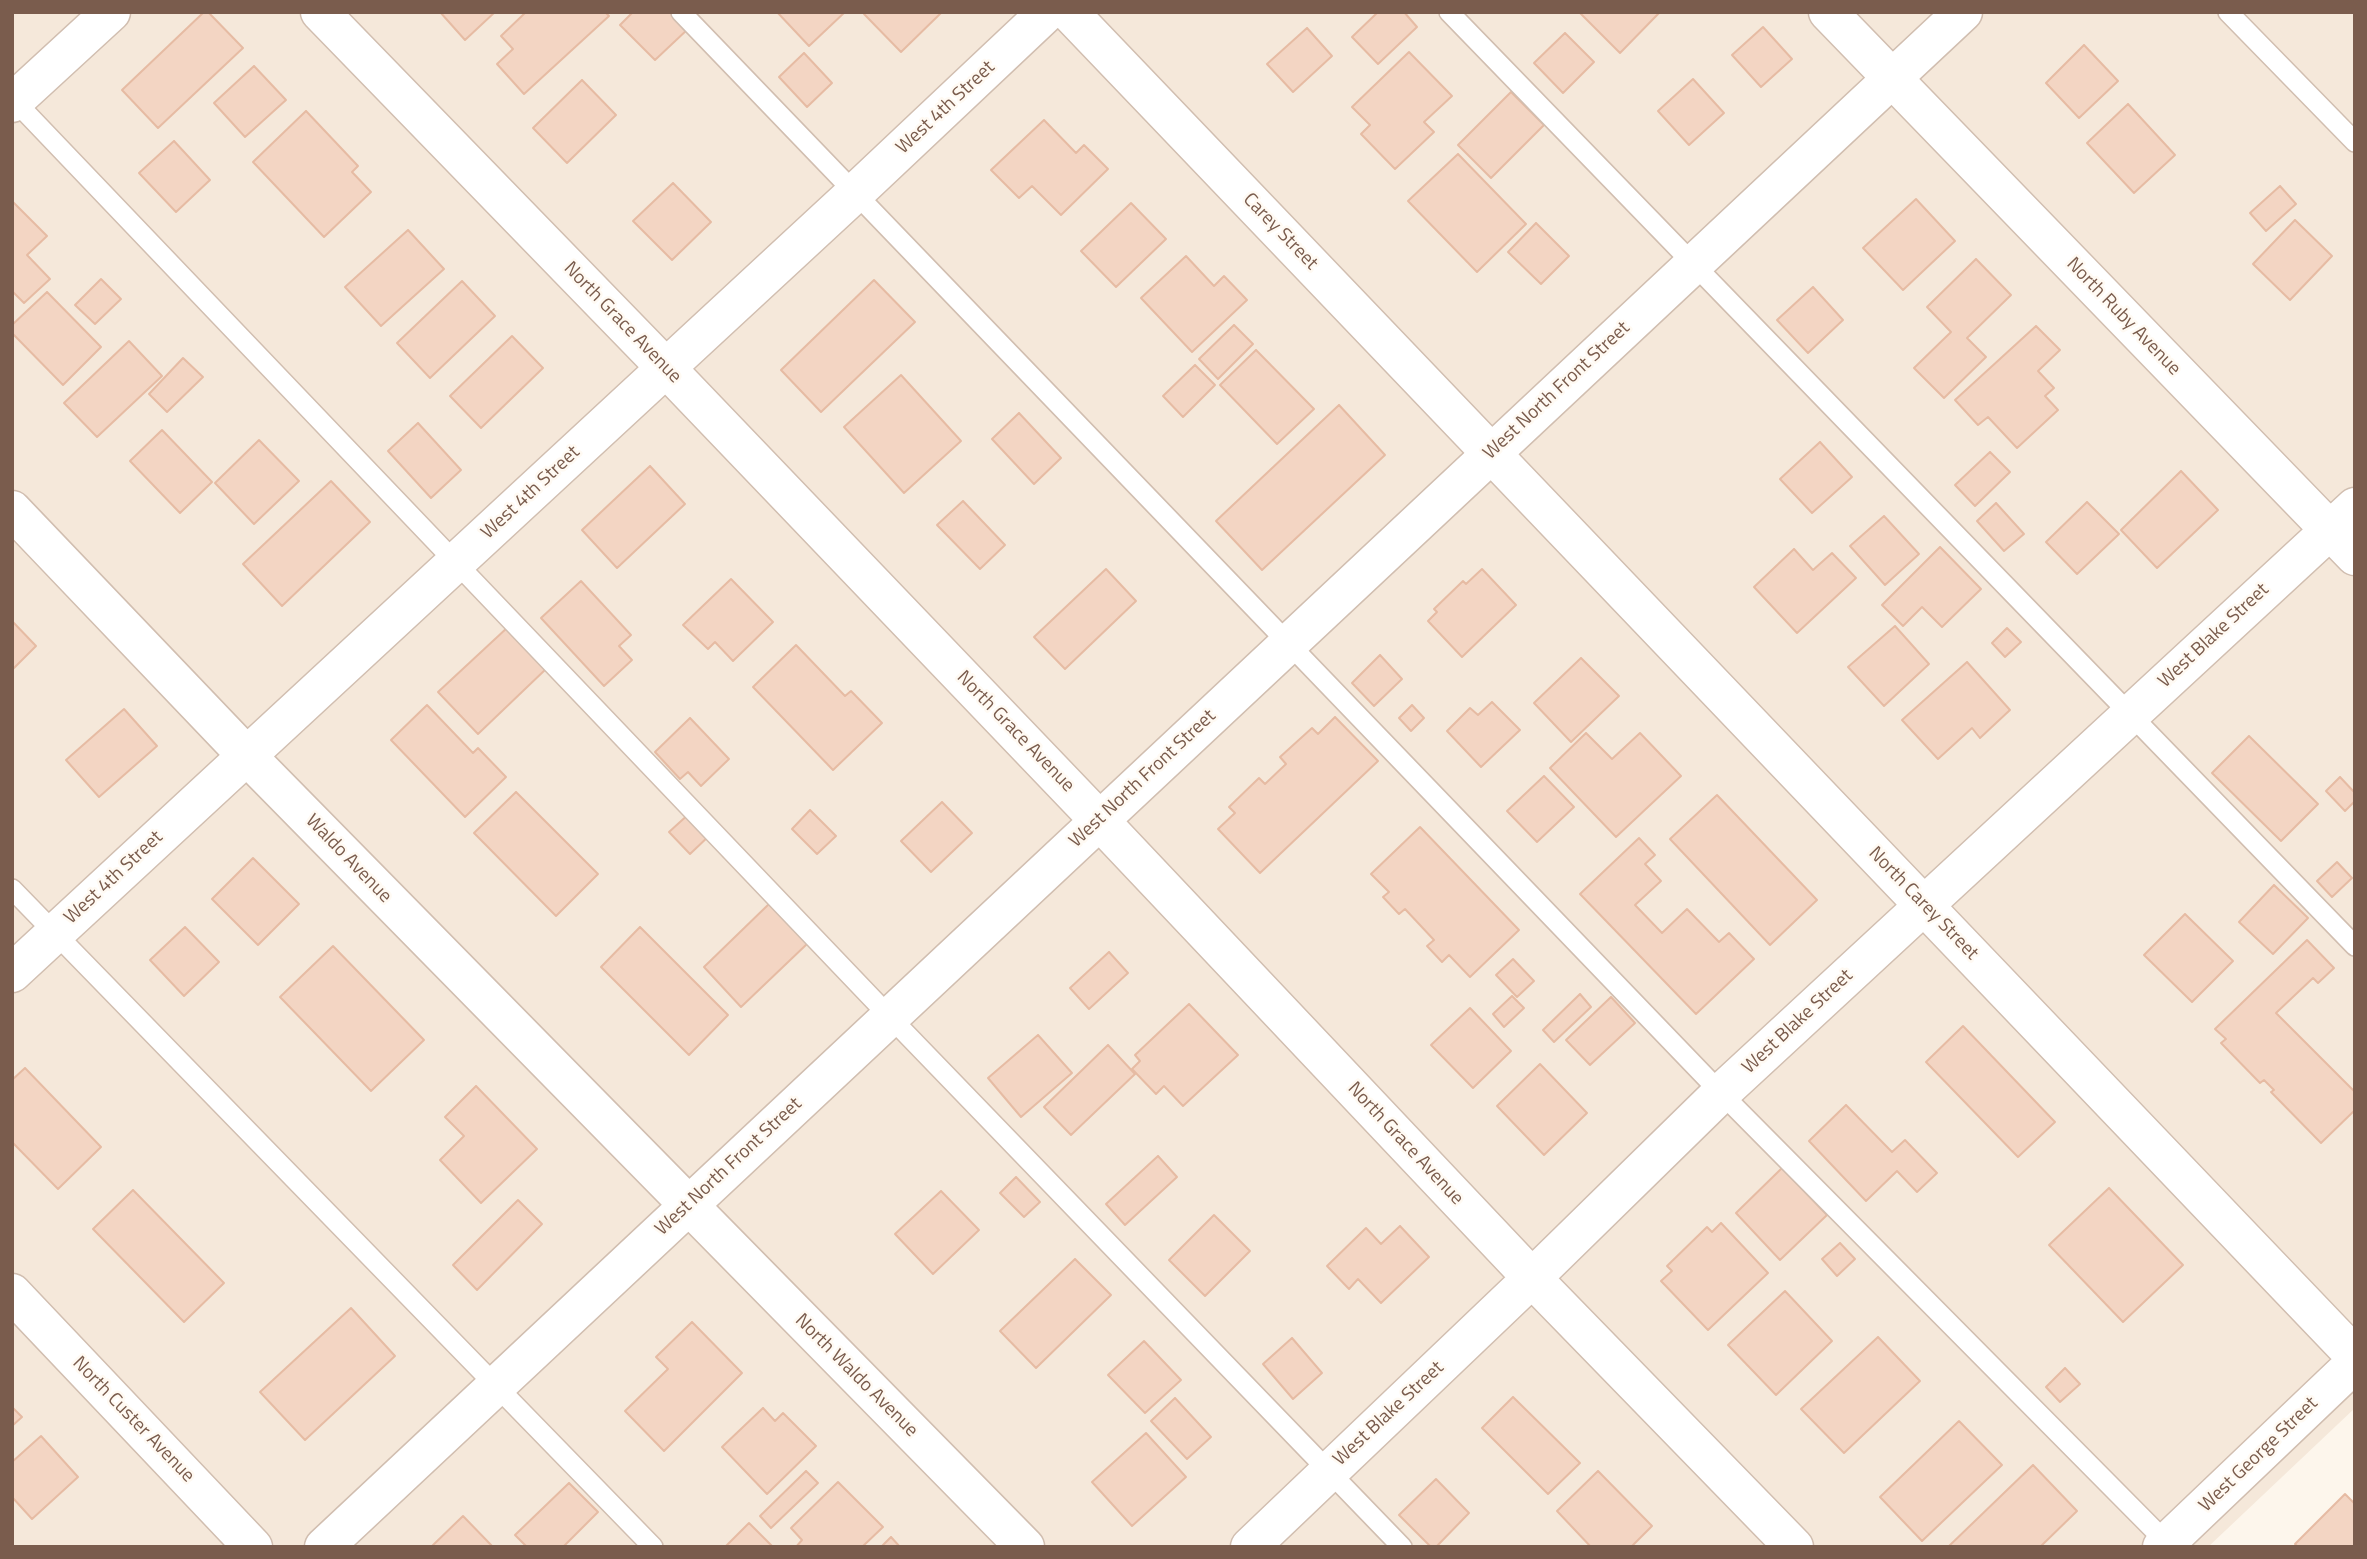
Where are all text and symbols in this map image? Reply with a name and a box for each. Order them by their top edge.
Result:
street label: West 4th Street [892,57,1000,159]
street label: Carey Street [1238,189,1322,275]
street label: North Ruby Avenue [2061,253,2185,381]
street label: North Grace Avenue [558,258,686,388]
street label: West North Front Street [1479,317,1635,465]
street label: West 4th Street [477,442,585,544]
street label: West Blake Street [2154,579,2274,693]
street label: North Grace Avenue [951,667,1079,797]
street label: West North Front Street [1065,705,1221,853]
street label: Waldo Avenue [300,810,396,908]
street label: West 4th Street [60,827,168,929]
street label: North Carey Street [1863,843,1983,965]
street label: West Blake Street [1738,965,1858,1079]
street label: North Grace Avenue [1342,1078,1468,1210]
street label: West North Front Street [651,1093,807,1241]
street label: North Waldo Avenue [790,1310,922,1442]
street label: North Custer Avenue [67,1352,199,1488]
street label: West Blake Street [1329,1357,1449,1471]
street label: West George Street [2195,1393,2323,1517]

